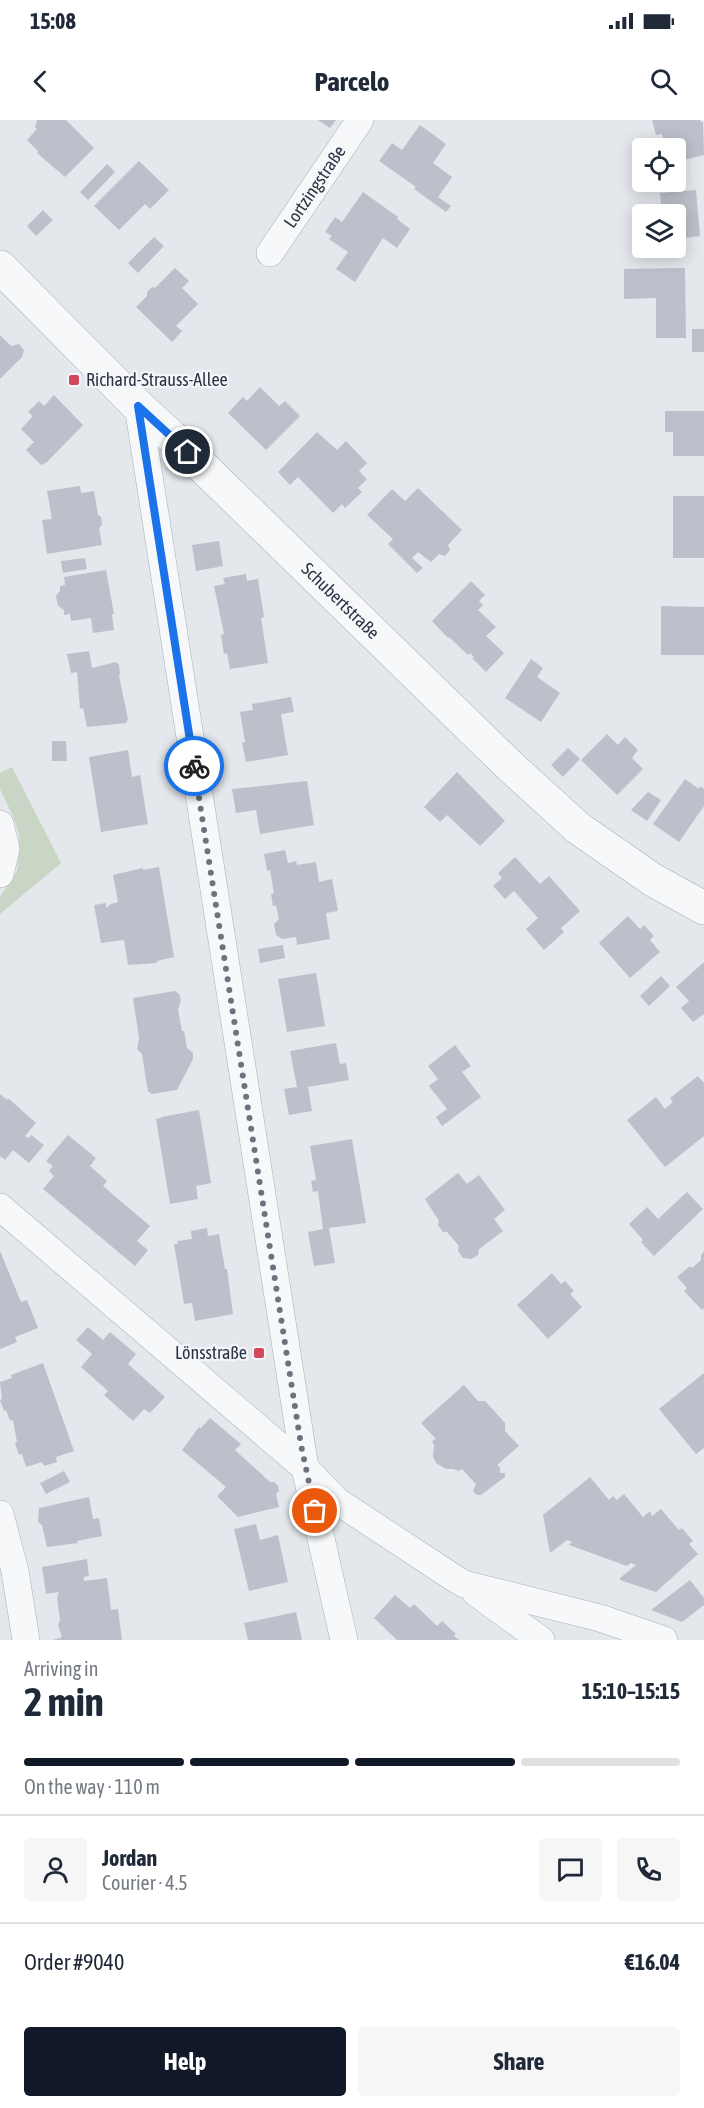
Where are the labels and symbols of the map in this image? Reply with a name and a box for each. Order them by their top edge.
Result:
street label: Lortzingstraße [279,141,350,231]
place label: Richard-Strauss-Allee [86,369,228,390]
marker: Richard-Strauss-Allee [67,373,81,387]
pin [162,426,213,477]
street label: Schubertstraße [298,558,384,643]
courier [164,736,224,796]
place label: Lönsstraße [175,1342,247,1363]
marker: Lönsstraße [252,1346,266,1360]
pin [289,1485,340,1536]

